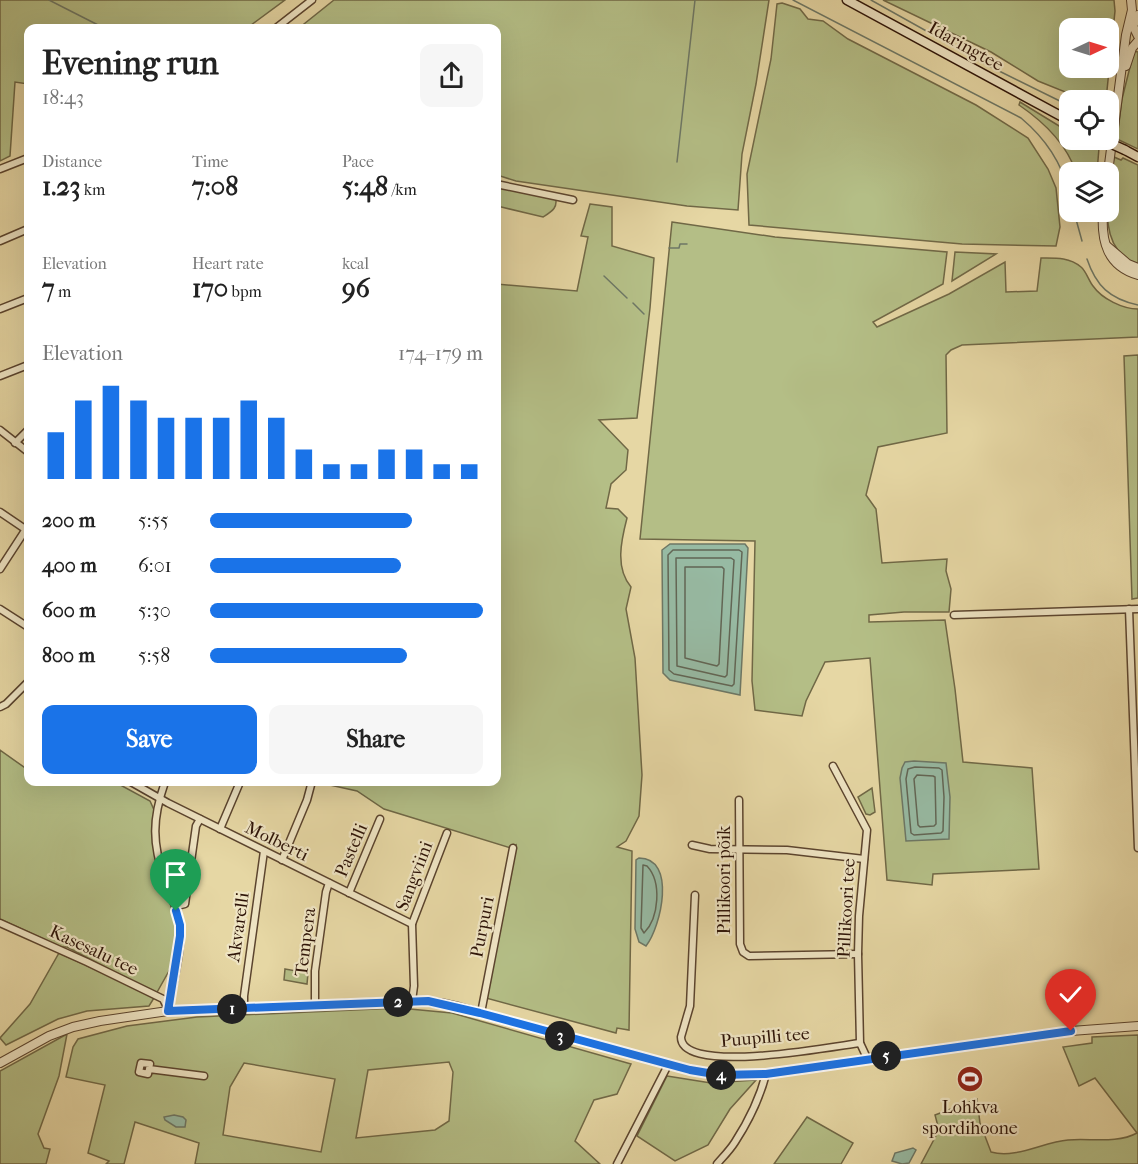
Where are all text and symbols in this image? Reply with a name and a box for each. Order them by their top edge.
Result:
street label: Idaringtee [925,17,1007,76]
north arrow [1059,18,1119,78]
map controls [1059,18,1119,222]
text: Evening run [42,44,219,83]
button: share [420,44,483,107]
text: 18:43 [42,86,84,109]
button: locate [1059,90,1119,150]
text: Distance [42,152,102,171]
text: Time [192,152,228,171]
text: Pace [342,152,374,171]
button: layers [1059,162,1119,222]
text: 1.23 [42,171,80,202]
text: 7:08 [192,171,238,202]
text: 5:48 [342,171,388,202]
text: km [80,180,105,199]
text: /km [388,180,417,199]
text: Elevation [42,254,107,273]
text: Heart rate [192,254,264,273]
text: kcal [342,254,369,273]
text: 7 [42,273,55,304]
text: 170 [192,273,228,304]
text: 96 [342,273,370,304]
text: m [55,282,71,301]
text: bpm [228,282,262,301]
text: Elevation [42,342,123,365]
text: 174–179 m [398,342,483,365]
text: 200 m [42,509,95,532]
text: 5:55 [138,509,169,532]
text: 400 m [42,554,97,577]
text: 6:01 [138,554,172,577]
text: 600 m [42,599,96,622]
text: 5:30 [138,599,171,622]
text: 800 m [42,644,95,667]
text: 5:58 [138,644,170,667]
button: Save [42,705,257,774]
button: Share [269,705,483,774]
street label: Molberti [242,817,313,866]
street label: Pastelli [331,820,372,880]
street label: Pillikoori põik [714,825,735,934]
street label: Sangviini [392,838,438,914]
pin [150,849,201,911]
icon: arrive [159,858,192,891]
street label: Pillikoori tee [833,858,860,958]
street label: Akvarelli [223,890,254,964]
street label: Purpuri [466,894,499,960]
street label: Tempera [291,906,320,978]
street label: Kasesalu tee [46,921,141,980]
pin [1045,969,1096,1031]
icon: check [1054,978,1087,1011]
pin: 2 [383,987,413,1017]
text: 2 [394,992,402,1011]
pin: 1 [217,994,247,1024]
text: 1 [229,999,235,1018]
pin: 3 [545,1021,575,1051]
street label: Puupilli tee [720,1023,811,1052]
text: 3 [557,1026,563,1045]
pin: 5 [871,1041,901,1071]
text: 5 [883,1046,889,1065]
pin: 4 [706,1060,736,1090]
sports icon: Lohkva spordihoone [955,1064,985,1094]
text: 4 [716,1065,726,1084]
place label: Lohkva spordihoone [922,1097,1018,1139]

